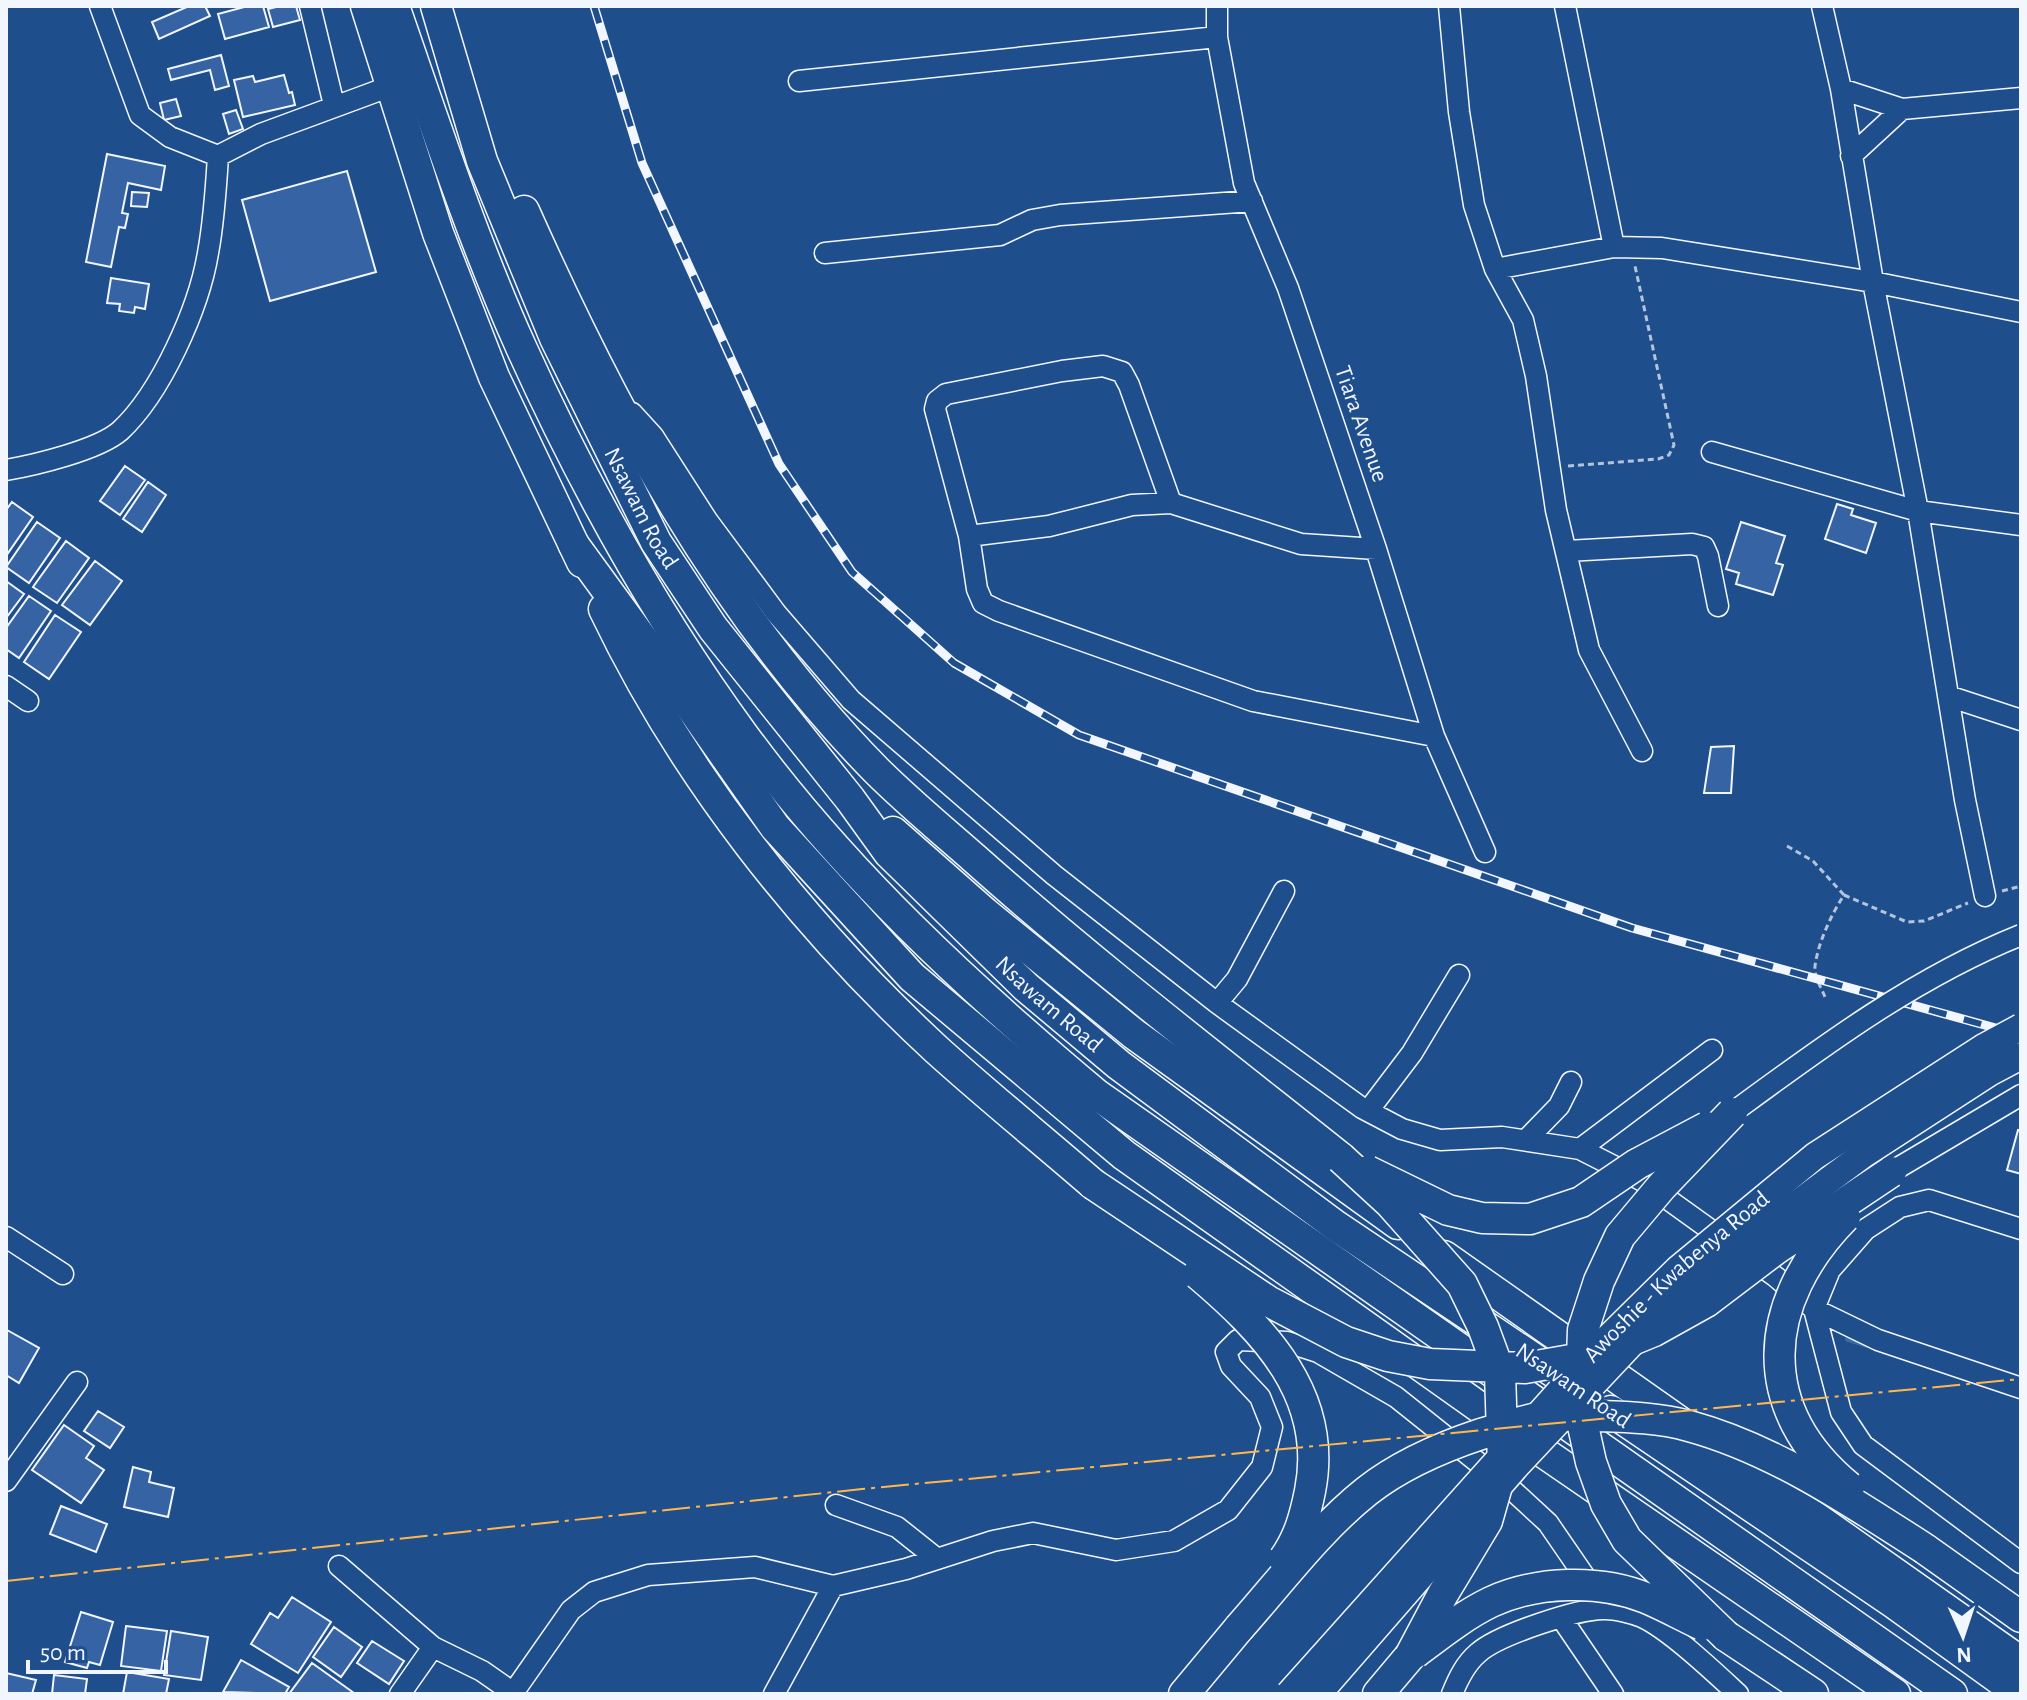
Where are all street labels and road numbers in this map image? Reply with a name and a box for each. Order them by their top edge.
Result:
street label: Tiara Avenue [1330,363,1392,485]
street label: Nsawam Road [599,444,682,573]
street label: Nsawam Road [991,952,1107,1057]
street label: Awoshie - Kwabenya Road [1579,1187,1774,1367]
street label: Nsawam Road [1511,1339,1635,1433]

